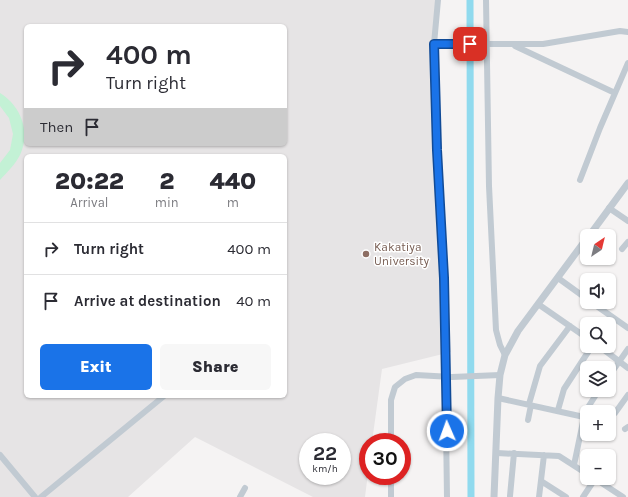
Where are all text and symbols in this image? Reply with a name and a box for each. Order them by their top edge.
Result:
pin [453,27,487,61]
icon: arrive [459,33,481,55]
text: 400 m [106,38,192,71]
icon: right [40,40,92,92]
text: Turn right [106,72,186,94]
icon: arrive [81,116,103,138]
text: Then [40,118,73,136]
text: 20:22 [55,167,124,195]
text: 2 [159,167,174,195]
text: 440 [210,167,256,195]
text: Arrival [70,195,108,210]
text: min [155,195,179,210]
text: m [227,195,239,210]
north arrow [580,229,616,265]
map controls [580,229,616,485]
icon: right [40,238,62,260]
text: Turn right [74,240,144,258]
text: 400 m [227,240,271,258]
place label: Kakatiya University [374,240,430,268]
marker: Kakatiya University [361,249,371,259]
button: sound [580,273,616,309]
icon: arrive [40,290,62,312]
text: Arrive at destination [74,292,221,310]
text: 40 m [236,292,271,310]
button: search [580,317,616,353]
button: Exit [40,344,152,390]
button: Share [160,344,271,390]
button: layers [580,361,616,397]
button: + [580,405,616,441]
position arrow [426,410,468,452]
speed limit sign: 30 [359,433,411,485]
text: 22 [313,442,337,465]
button: − [580,449,616,485]
text: km/h [312,463,338,475]

